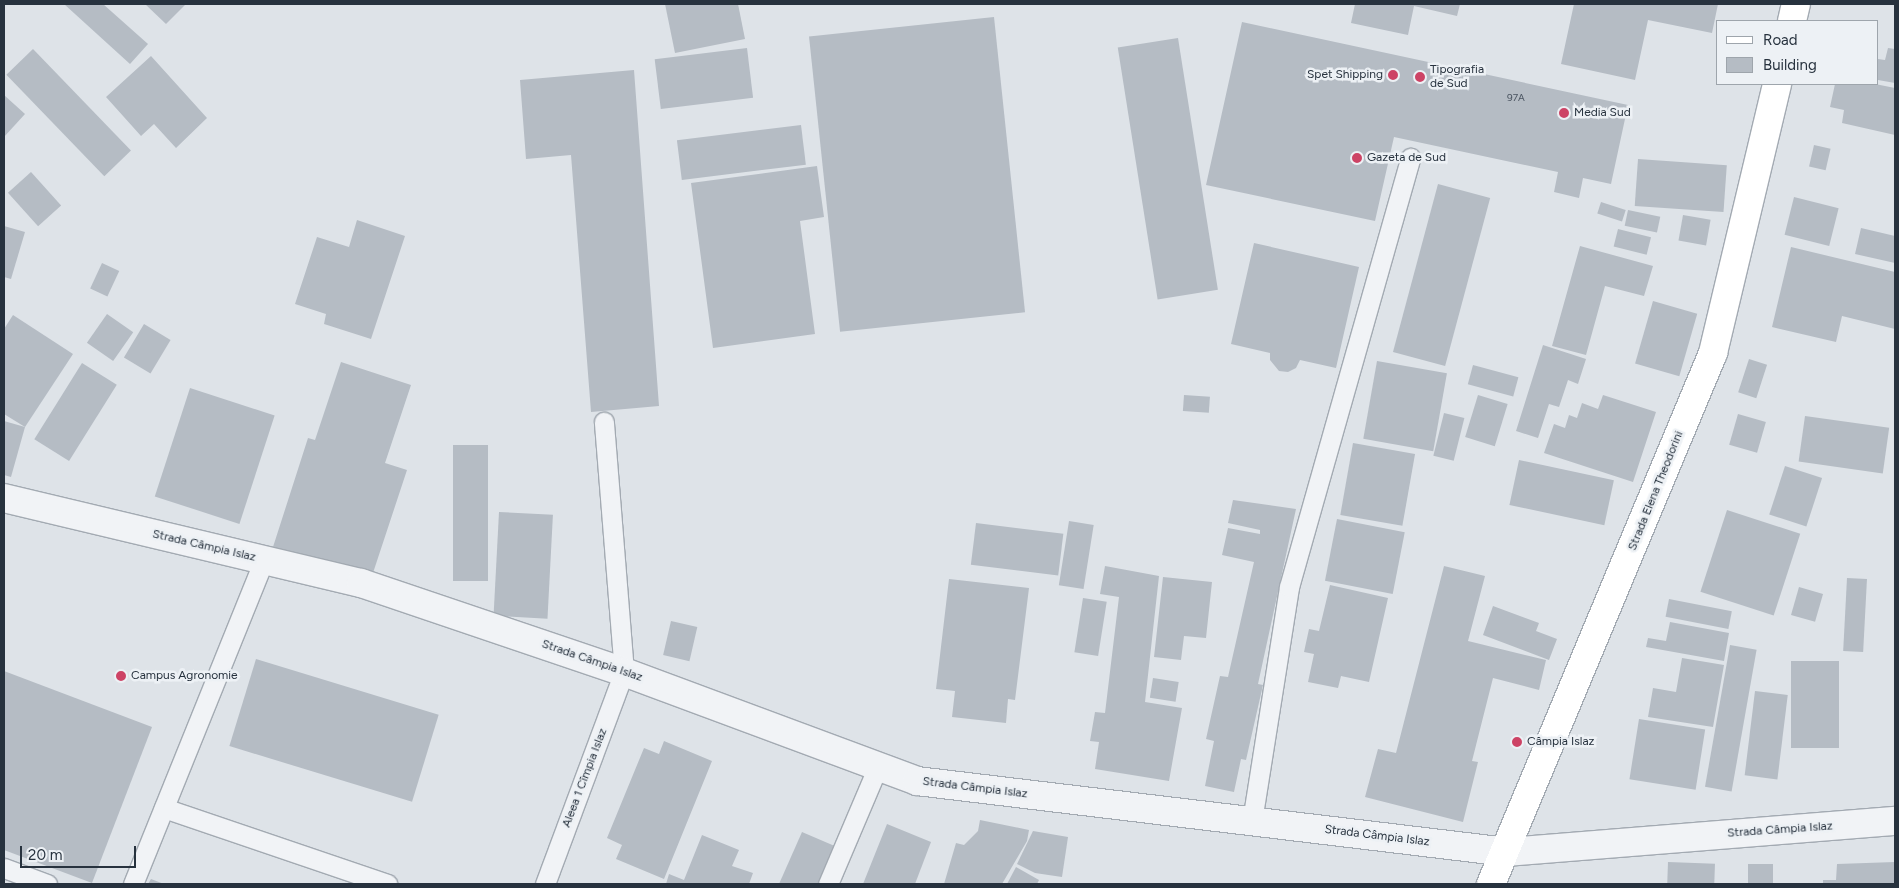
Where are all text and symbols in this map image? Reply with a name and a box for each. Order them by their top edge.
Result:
legend [1716,20,1879,85]
text: Road [1763,31,1798,49]
text: Building [1763,56,1817,74]
place label: Tipografia de Sud [1430,63,1484,91]
place label: Spet Shipping [1307,68,1383,82]
marker: Spet Shipping [1387,69,1399,81]
marker: Tipografia de Sud [1414,71,1426,83]
house number: 97A [1507,92,1525,104]
place label: Media Sud [1574,106,1631,120]
marker: Media Sud [1558,107,1570,119]
place label: Gazeta de Sud [1367,151,1446,165]
marker: Gazeta de Sud [1351,152,1363,164]
street label: Strada Elena Theodorini [1625,429,1687,553]
street label: Strada Câmpia Islaz [151,527,257,565]
street label: Strada Câmpia Islaz [540,637,644,685]
place label: Campus Agronomie [131,669,238,683]
marker: Campus Agronomie [115,670,127,682]
street label: Aleea 1 Cîmpia Islaz [559,726,611,830]
place label: Câmpia Islaz [1527,735,1594,749]
marker: Câmpia Islaz [1511,736,1523,748]
street label: Strada Câmpia Islaz [922,774,1028,802]
street label: Strada Câmpia Islaz [1727,819,1833,841]
street label: Strada Câmpia Islaz [1324,822,1430,850]
scale bar [22,836,139,868]
text: 20 m [28,846,62,864]

